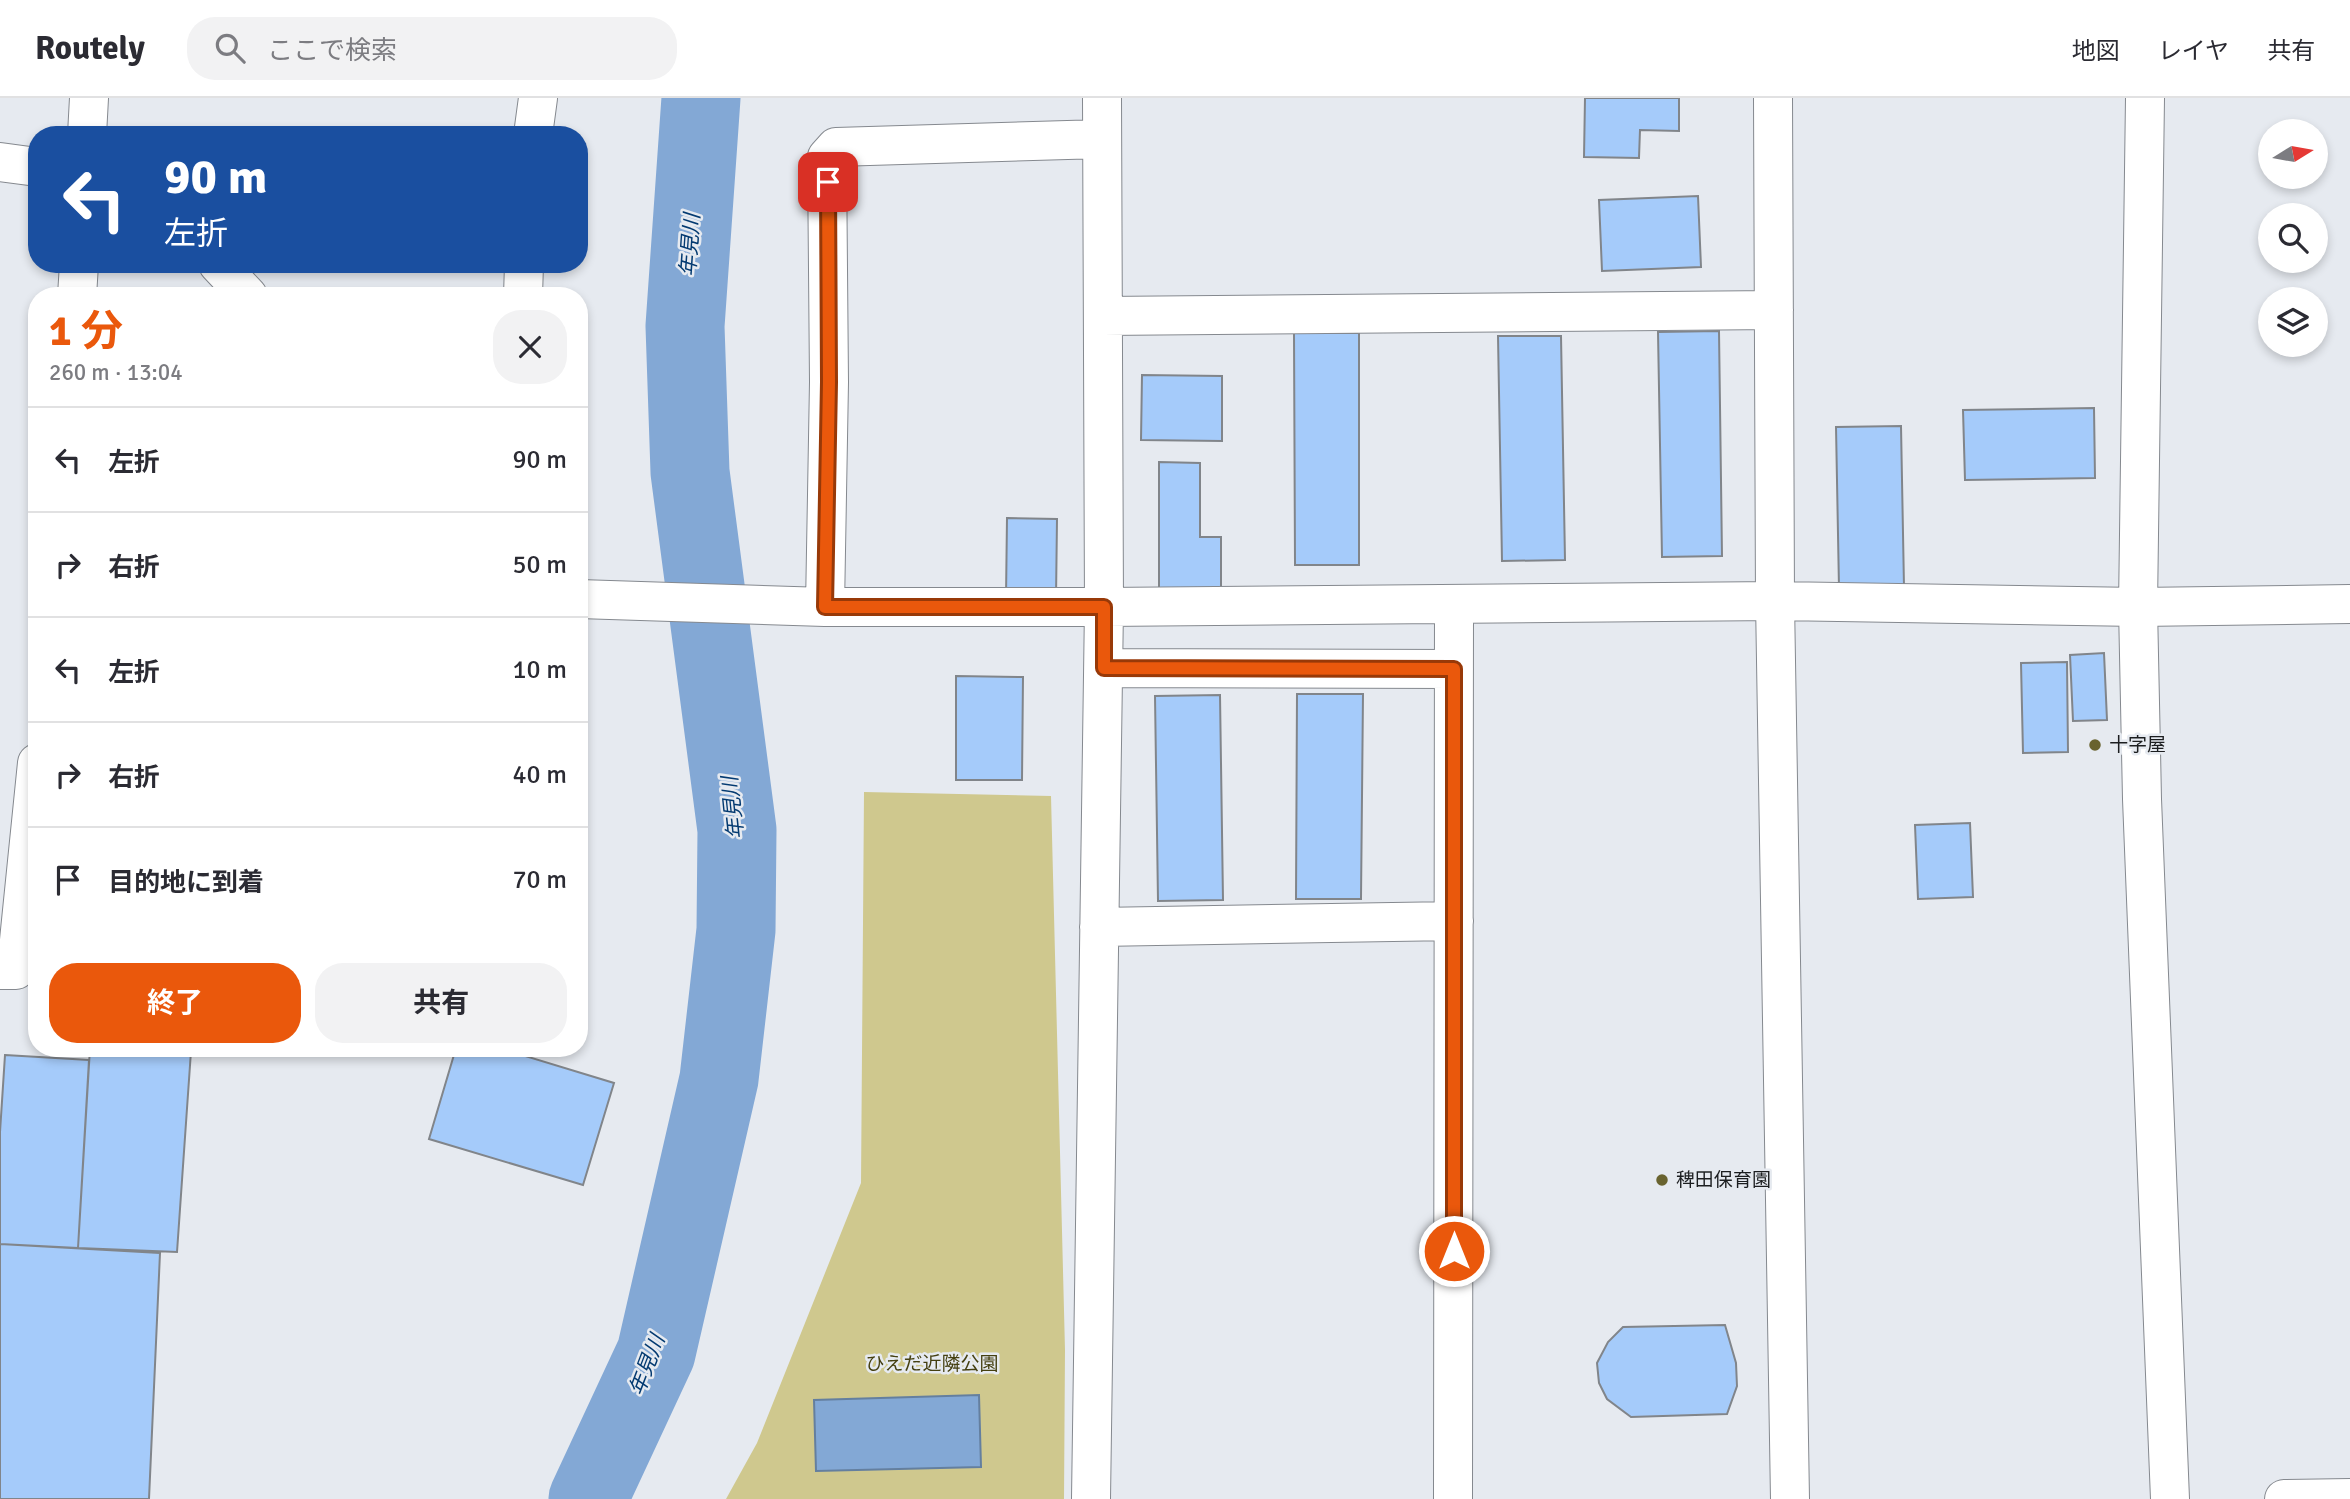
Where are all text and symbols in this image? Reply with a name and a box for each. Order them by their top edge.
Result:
search box [187,17,677,80]
text: Routely [35,28,145,69]
icon: search [211,29,249,67]
text: ここで検索 [267,35,397,67]
text: 地図 [2072,36,2120,66]
text: レイヤ [2158,36,2229,66]
text: 共有 [2267,36,2315,66]
north arrow [2258,119,2328,189]
map controls [2258,119,2328,357]
text: 90 m [164,147,267,207]
pin [798,152,858,212]
icon: left [49,154,140,245]
icon: arrive [809,163,847,201]
button: search [2258,203,2328,273]
water label: 年見川 [675,211,705,277]
text: 左折 [164,214,228,253]
button: layers [2258,287,2328,357]
text: 1 分 [49,306,123,357]
button: close [493,310,567,384]
text: 260 m · 13:04 [49,358,183,387]
icon: left [49,441,87,479]
text: 90 m [512,444,567,476]
text: 左折 [108,447,160,479]
icon: right [49,546,87,584]
text: 50 m [512,549,567,581]
text: 右折 [108,552,160,584]
icon: left [49,651,87,689]
text: 10 m [512,654,567,686]
text: 左折 [108,657,160,689]
place label: 十字屋 [2109,733,2166,757]
marker: 十字屋 [2087,737,2103,753]
icon: right [49,756,87,794]
text: 40 m [512,759,567,791]
text: 右折 [108,762,160,794]
water label: 年見川 [717,773,749,841]
icon: arrive [49,861,87,899]
text: 70 m [512,864,567,896]
text: 目的地に到着 [108,867,264,899]
button: 終了 [49,963,301,1043]
button: 共有 [315,963,567,1043]
place label: 稗田保育園 [1676,1168,1771,1192]
marker: 稗田保育園 [1654,1172,1670,1188]
position arrow [1417,1214,1491,1288]
water label: 年見川 [624,1329,671,1399]
park label: ひえだ近隣公園 [865,1352,999,1376]

